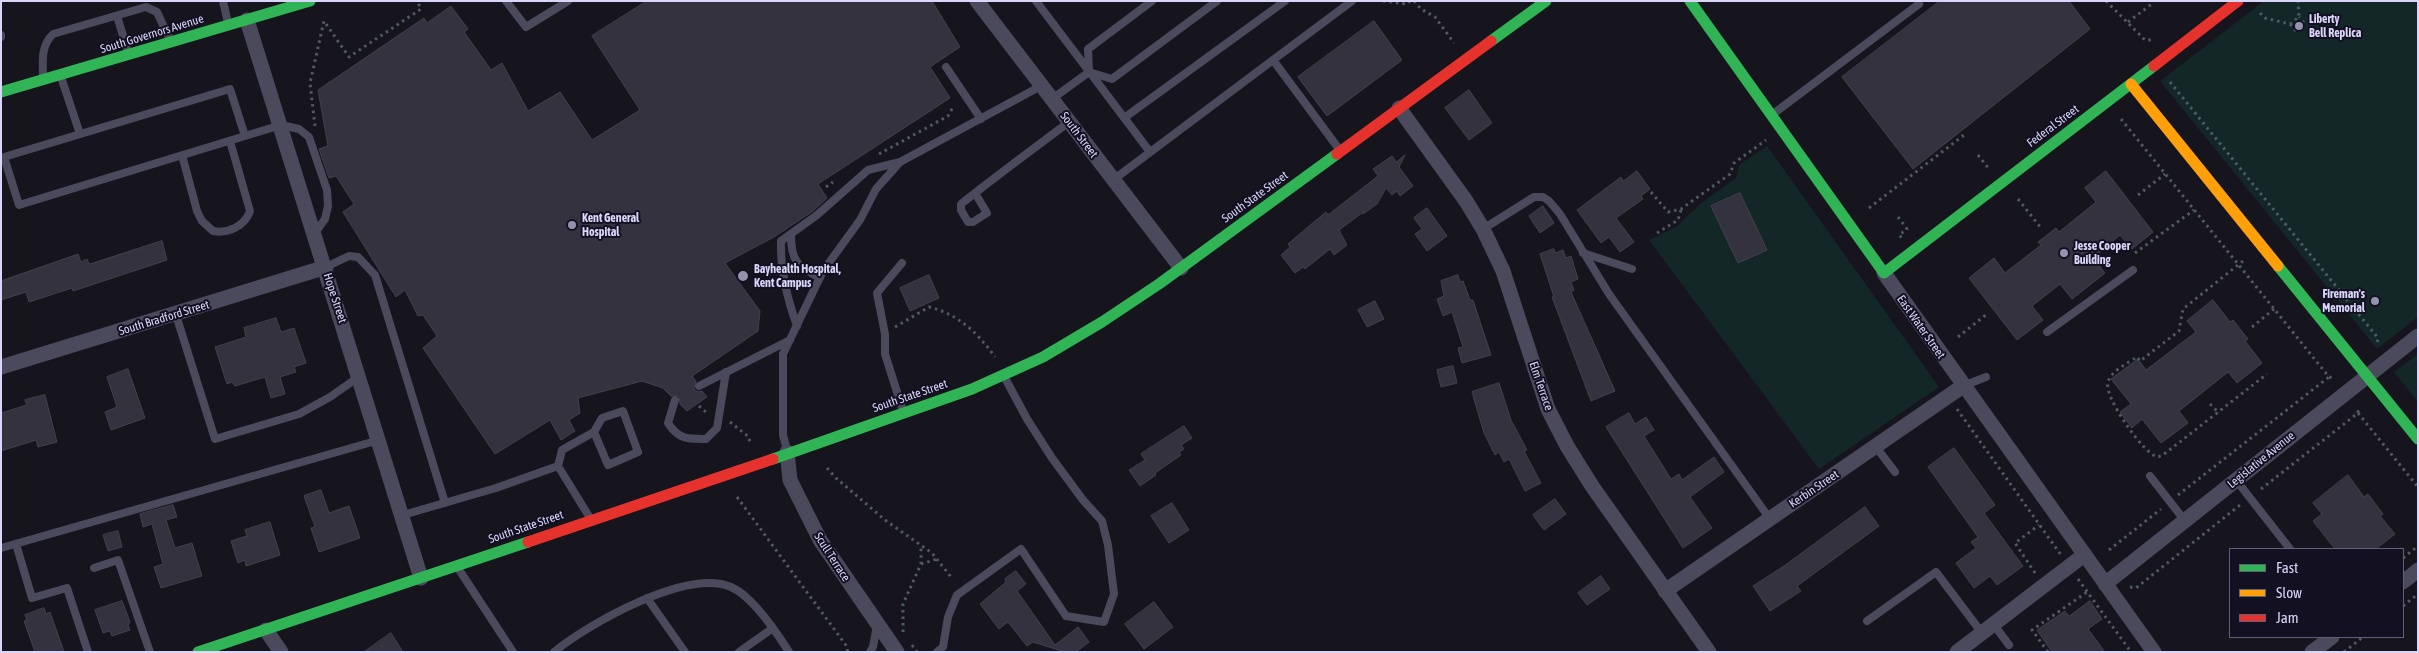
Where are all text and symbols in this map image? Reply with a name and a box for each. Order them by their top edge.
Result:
street label: South Governors Avenue [99,11,205,57]
place label: Liberty Bell Replica [2309,12,2361,40]
marker: Liberty Bell Replica [2293,20,2305,32]
street label: Federal Street [2024,102,2082,150]
street label: South Street [1057,109,1101,161]
street label: South State Street [1219,168,1291,226]
place label: Kent General Hospital [582,211,639,239]
marker: Kent General Hospital [566,219,578,231]
place label: Jesse Cooper Building [2074,239,2130,267]
marker: Jesse Cooper Building [2058,247,2070,259]
place label: Bayhealth Hospital, Kent Campus [754,262,841,290]
marker: Bayhealth Hospital, Kent Campus [736,269,750,283]
street label: Hope Street [320,271,350,325]
place label: Fireman's Memorial [2322,287,2365,315]
street label: East Water Street [1894,292,1948,362]
marker: Fireman's Memorial [2369,295,2381,307]
street label: South Bradford Street [117,297,211,339]
street label: Elm Terrace [1526,360,1556,412]
street label: South State Street [871,376,949,416]
street label: Legislative Avenue [2224,428,2298,492]
street label: Kerbin Street [1786,467,1842,511]
street label: South State Street [487,507,565,547]
street label: Scull Terrace [811,530,853,584]
legend [2229,548,2404,638]
text: Fast [2276,559,2298,576]
text: Slow [2276,584,2302,601]
text: Jam [2276,609,2299,626]

